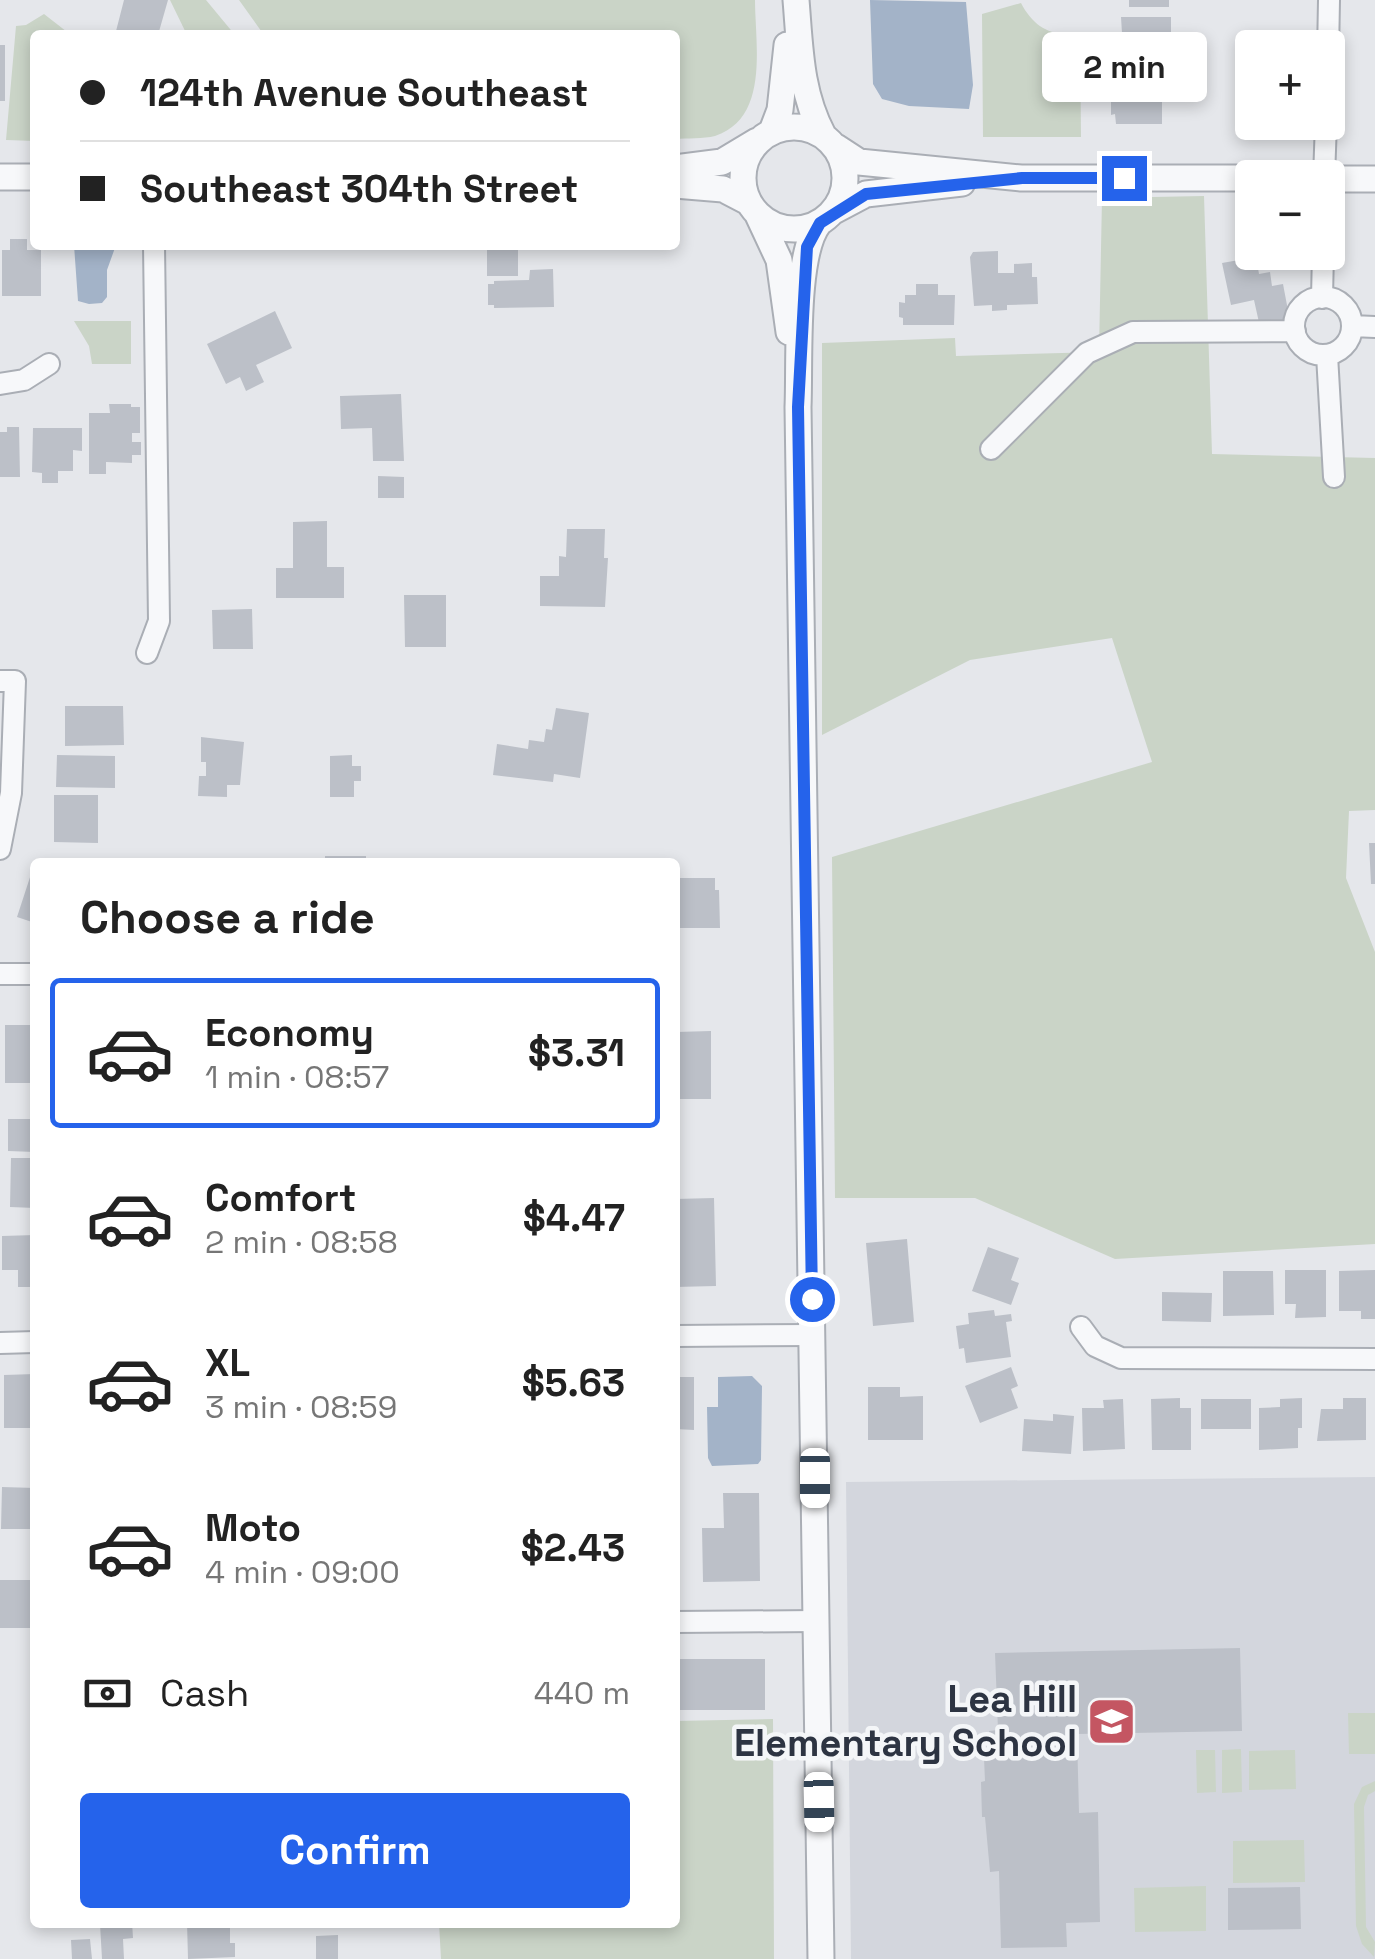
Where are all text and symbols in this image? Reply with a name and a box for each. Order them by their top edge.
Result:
map controls [1235,30,1345,270]
button: + [1235,30,1345,140]
callout: 2 min [1042,33,1206,103]
text: 2 min [1083,47,1166,87]
text: 124th Avenue Southeast [140,69,588,117]
route end [1102,156,1147,201]
button: − [1235,160,1345,270]
text: Southeast 304th Street [140,165,578,213]
text: Choose a ride [80,889,375,946]
icon: car [85,1008,175,1098]
text: Economy [205,1009,374,1057]
text: $3.31 [528,1029,625,1077]
text: 1 min · 08:57 [205,1057,389,1097]
icon: car [85,1173,175,1263]
text: Comfort [205,1174,356,1222]
text: $4.47 [523,1194,625,1242]
text: 2 min · 08:58 [205,1222,398,1262]
route start [790,1277,835,1322]
icon: car [85,1338,175,1428]
text: XL [205,1339,250,1387]
text: $5.63 [522,1359,625,1407]
text: 3 min · 08:59 [205,1387,397,1427]
car [800,1448,830,1508]
icon: car [85,1503,175,1593]
text: Moto [205,1504,301,1552]
text: $2.43 [521,1524,625,1572]
text: 4 min · 09:00 [205,1552,400,1592]
icon: cash [80,1666,135,1721]
text: Cash [160,1669,249,1717]
text: 440 m [534,1673,630,1713]
place label: Lea Hill Elementary School [734,1675,1077,1767]
school or university icon: Lea Hill Elementary School [1086,1695,1138,1747]
car [803,1772,835,1832]
button: Confirm [80,1793,630,1908]

